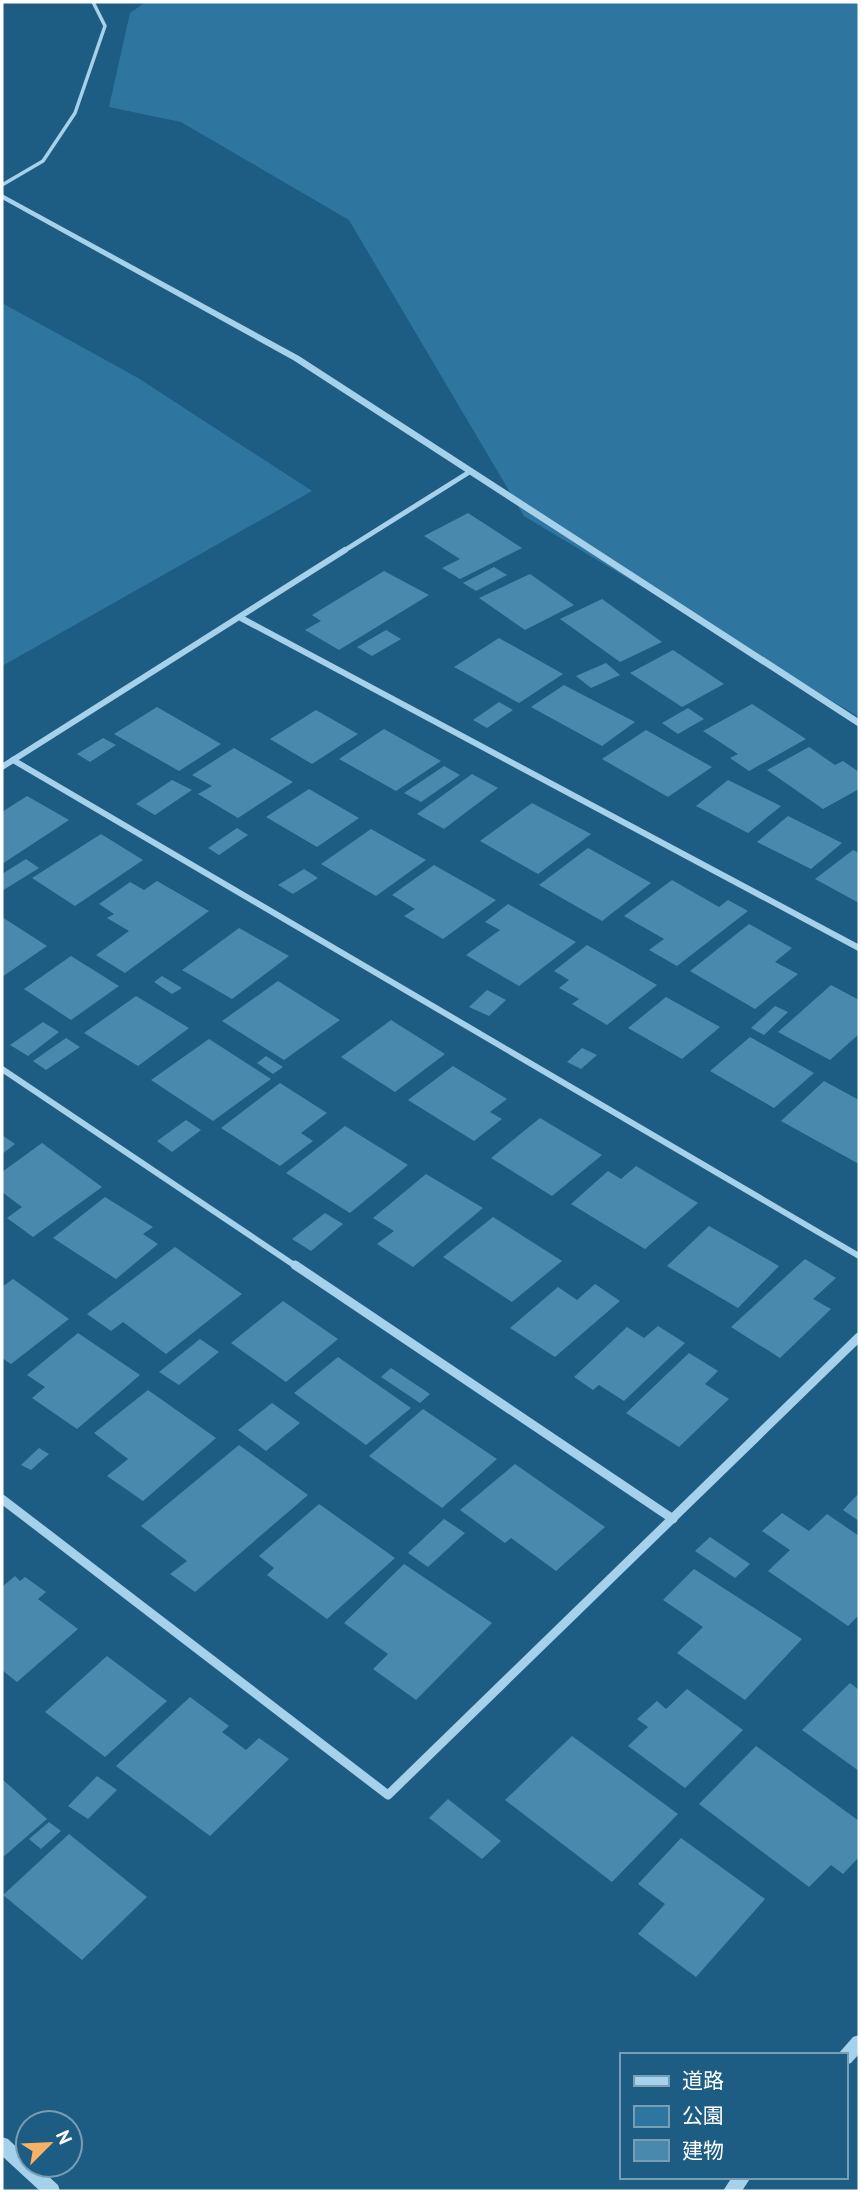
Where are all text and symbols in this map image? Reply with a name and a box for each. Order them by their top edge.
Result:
legend [620,2053,847,2179]
text: 道路 [682,2067,724,2094]
text: 公園 [682,2102,724,2129]
north arrow [14,2109,84,2179]
text: N [51,2127,78,2148]
text: 建物 [682,2137,724,2164]

